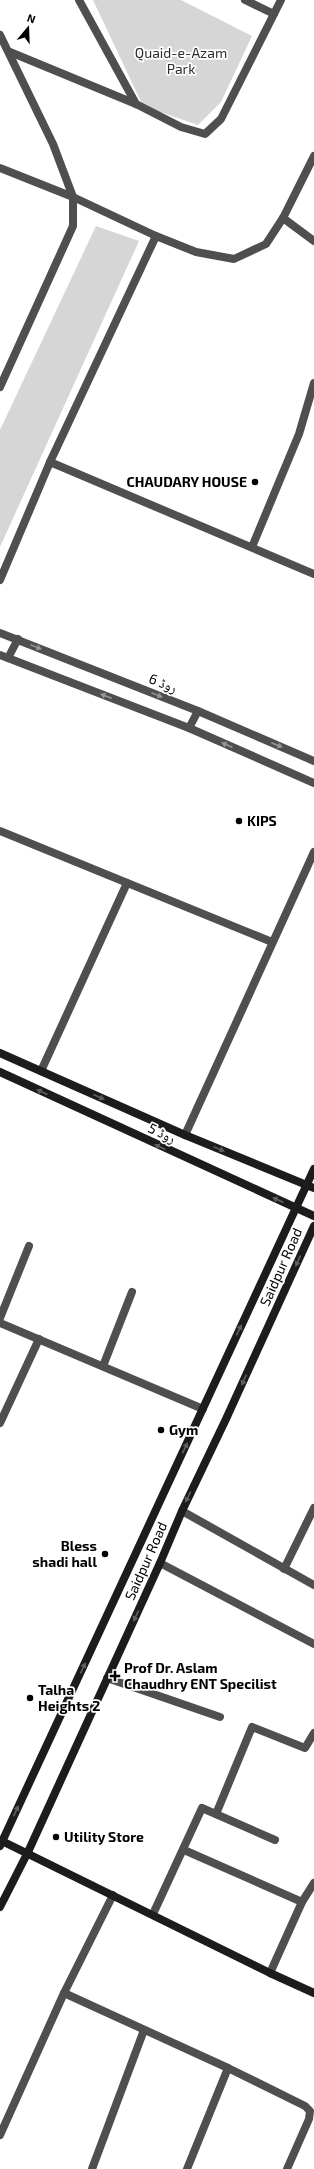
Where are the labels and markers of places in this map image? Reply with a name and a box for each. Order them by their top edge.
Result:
place label: CHAUDARY HOUSE [127,473,247,490]
marker: CHAUDARY HOUSE [250,477,260,487]
place label: KIPS [247,812,277,829]
marker: KIPS [234,816,244,826]
place label: Gym [169,1421,198,1438]
marker: Gym [156,1425,166,1435]
place label: Bless shadi hall [32,1537,97,1570]
marker: Bless shadi hall [100,1549,110,1559]
place label: Prof Dr. Aslam Chaudhry ENT Specilist [124,1659,277,1692]
marker: Prof Dr. Aslam Chaudhry ENT Specilist [109,1670,121,1682]
place label: Talha Heights 2 [38,1681,100,1714]
marker: Talha Heights 2 [25,1693,35,1703]
place label: Utility Store [64,1828,144,1845]
marker: Utility Store [51,1832,61,1842]

